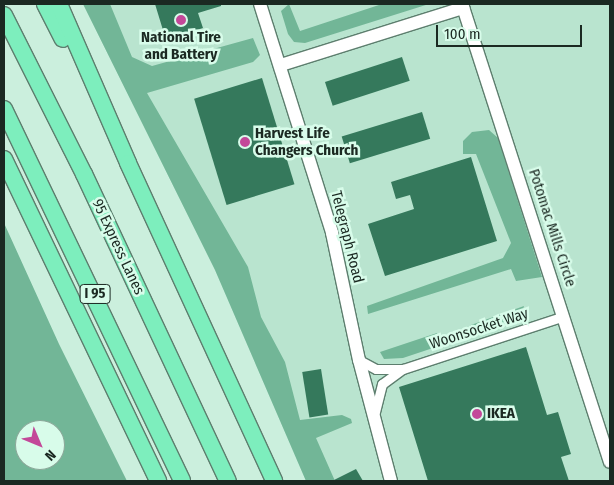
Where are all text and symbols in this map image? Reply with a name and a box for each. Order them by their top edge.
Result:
marker: National Tire and Battery [175,14,187,26]
scale bar [439,15,585,47]
text: 100 m [444,25,481,43]
place label: National Tire and Battery [141,28,221,63]
place label: Harvest Life Changers Church [255,124,358,159]
marker: Harvest Life Changers Church [239,136,251,148]
street label: Potomac Mills Circle [524,167,580,289]
street label: Telegraph Road [327,189,367,285]
street label: 95 Express Lanes [88,196,148,298]
road number: I 95 [79,282,111,306]
street label: Woonsocket Way [427,305,531,353]
place label: IKEA [487,405,515,423]
marker: IKEA [471,408,483,420]
north arrow [15,420,65,470]
text: N [41,446,59,464]

